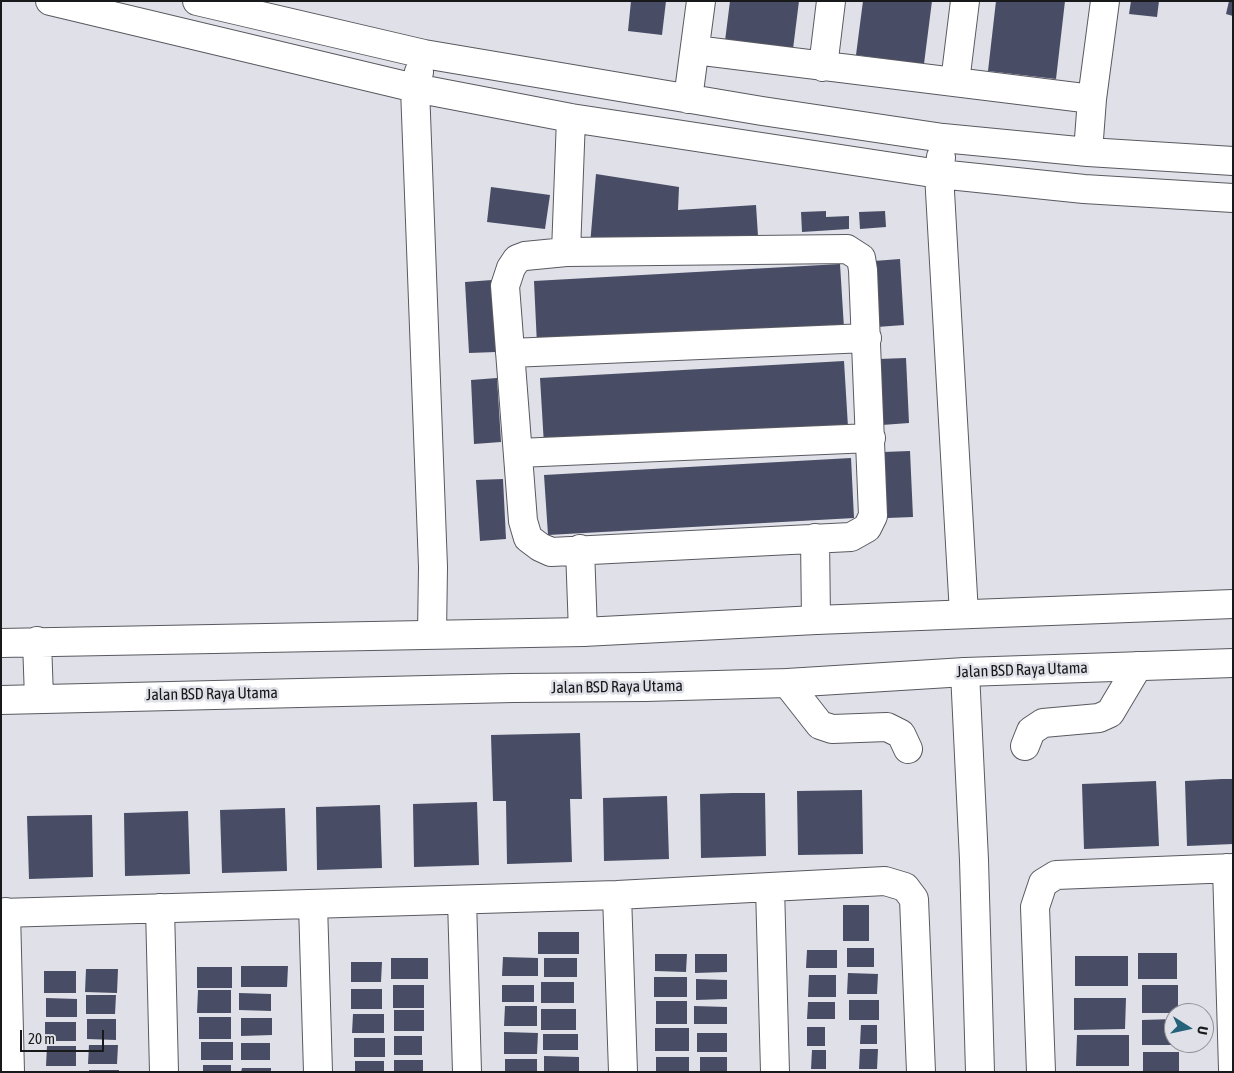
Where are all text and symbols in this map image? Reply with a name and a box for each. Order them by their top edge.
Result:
street label: Jalan BSD Raya Utama [956,658,1088,682]
street label: Jalan BSD Raya Utama [551,676,683,698]
street label: Jalan BSD Raya Utama [146,683,278,705]
north arrow [1164,1003,1214,1053]
scale bar [22,1020,106,1052]
text: U [1194,1025,1211,1036]
text: 20 m [28,1030,55,1047]

